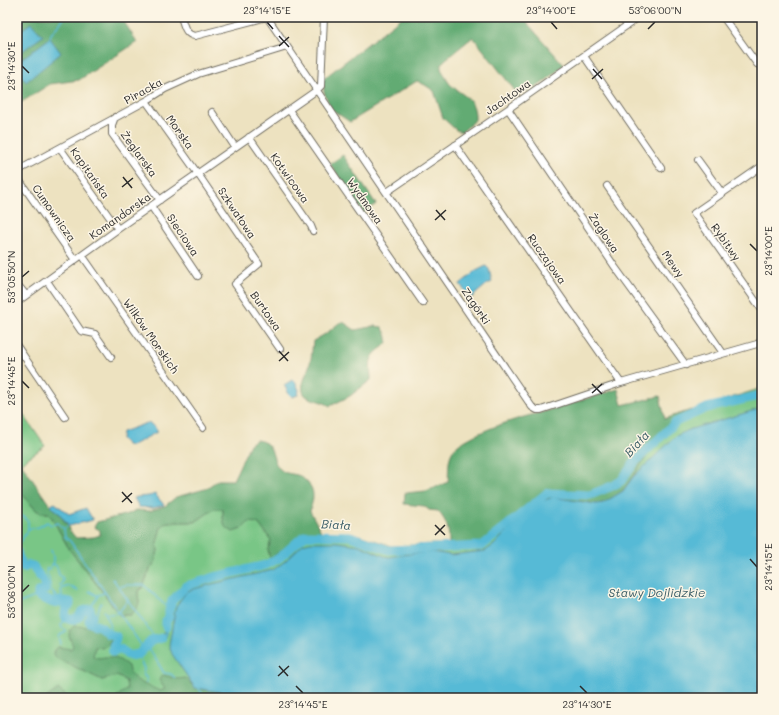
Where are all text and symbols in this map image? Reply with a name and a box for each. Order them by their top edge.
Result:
text: 23°14'15"E [243,3,291,17]
text: 23°14'00"E [526,3,576,17]
text: 53°06'00"N [628,3,682,17]
text: 23°14'30"E [4,41,18,91]
street label: Piracka [121,74,165,107]
street label: Jachtowa [482,75,534,118]
street label: Morska [163,111,198,152]
street label: Żeglarska [118,128,161,180]
street label: Kapitańska [67,144,114,202]
street label: Kotwicowa [268,150,313,206]
street label: Wydmowa [344,175,387,227]
street label: Cumownicza [29,181,80,244]
street label: Szkwałowa [215,184,260,241]
street label: Komandorska [86,189,154,242]
street label: Żaglowa [586,210,623,256]
street label: Sieciowa [164,211,203,259]
street label: Rybitwy [708,220,745,264]
text: 23°14'00"E [761,226,775,276]
street label: Ruczajowa [525,231,570,287]
street label: Mewy [659,247,688,280]
text: 53°05'50"N [4,251,18,303]
street label: Zagórki [458,284,494,327]
street label: Burtowa [247,288,286,334]
street label: Wilków Morskich [120,295,183,376]
text: 23°14'45"E [4,356,18,405]
water label: Biała [620,427,652,460]
water label: Biała [321,515,351,533]
text: 23°14'15"E [761,543,775,591]
text: 53°06'00"N [4,565,18,619]
water label: Stawy Dojlidzkie [609,584,705,600]
text: 23°14'45"E [279,697,328,711]
text: 23°14'30"E [562,697,612,711]

